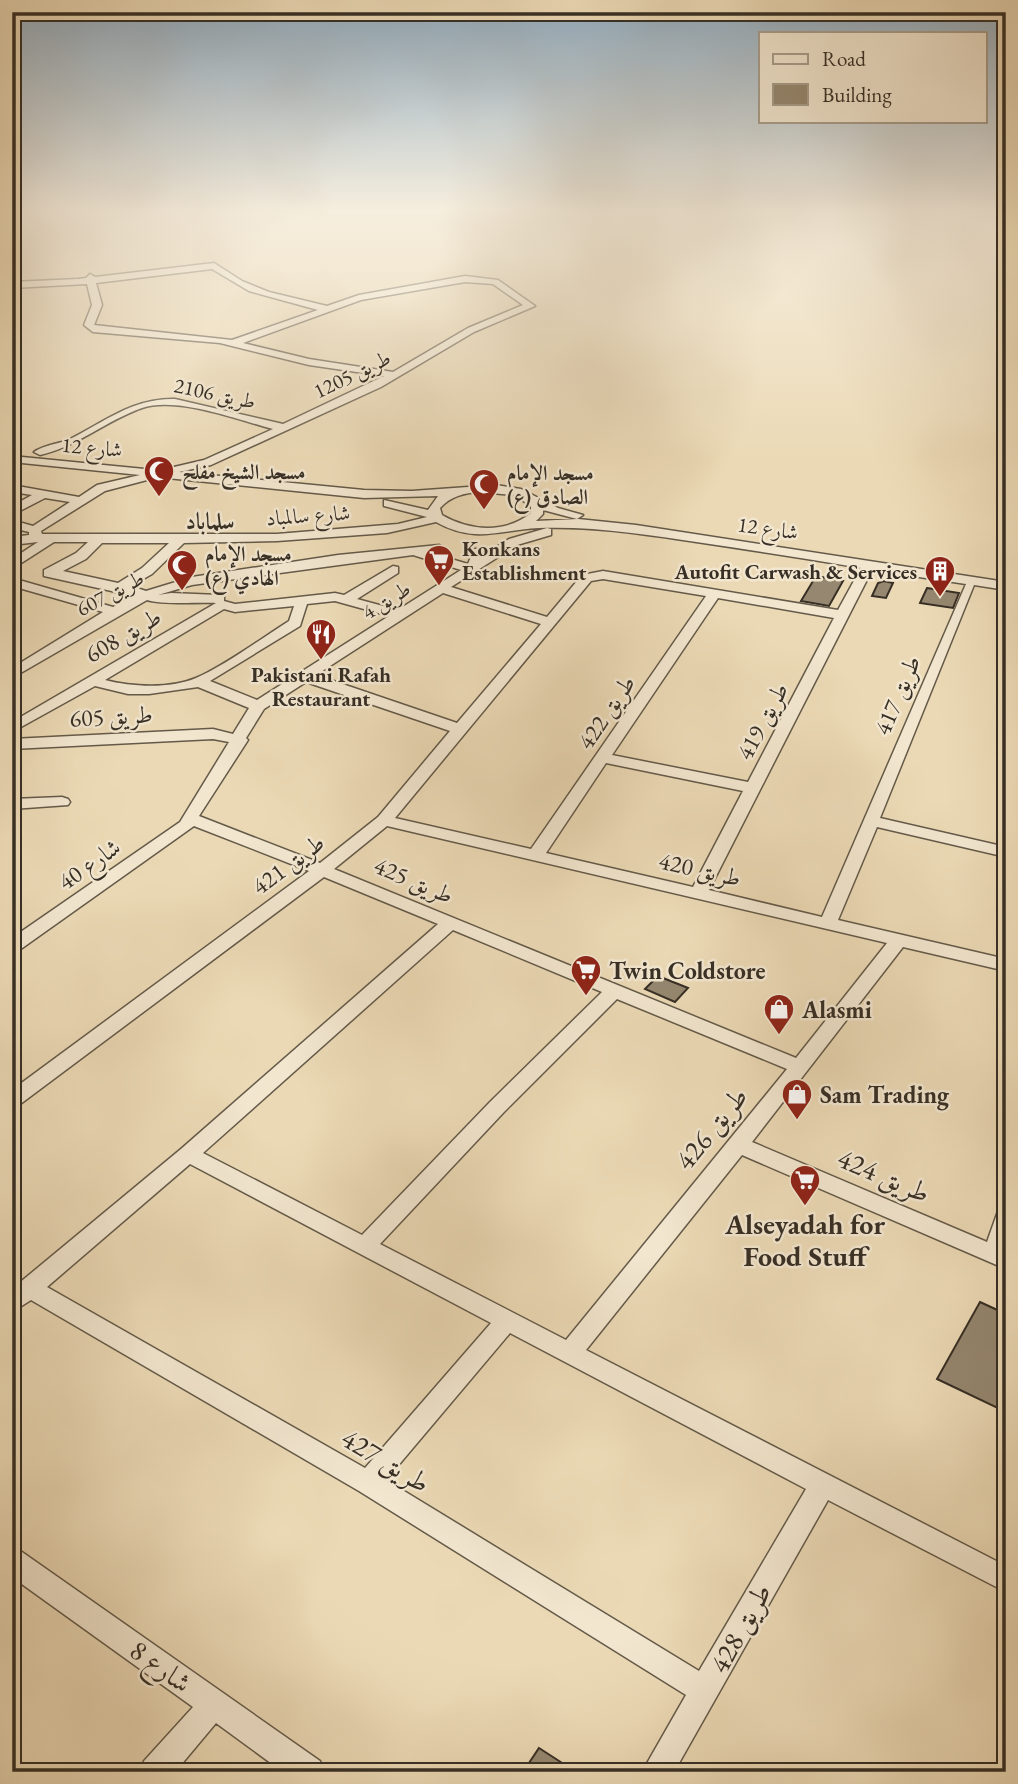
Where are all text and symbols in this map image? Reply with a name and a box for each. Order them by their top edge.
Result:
legend [759,32,986,122]
text: Road [822,45,866,72]
text: Building [822,81,892,108]
street label: طريق 1205 [309,344,395,404]
street label: طريق 2106 [172,371,258,415]
street label: شارع 12 [60,431,123,468]
mosque icon: مسجد الشيخ مفلح [142,454,176,498]
place label: مسجد الشيخ مفلح [182,458,306,491]
place label: مسجد الإمام الصادق (ع) [507,459,594,514]
mosque icon: مسجد الإمام الصادق (ع) [467,467,501,511]
street label: شارع سالمباد [265,499,351,536]
district label: سلماباد [185,506,235,536]
street label: شارع 12 [735,510,800,551]
place label: Konkans Establishment [462,535,586,586]
place label: مسجد الإمام الهادي (ع) [205,540,292,595]
supermarket icon: Konkans Establishment [422,543,456,587]
mosque icon: مسجد الإمام الهادي (ع) [165,548,199,592]
building icon: Autofit Carwash & Services [923,554,957,598]
place label: Autofit Carwash & Services [674,558,917,585]
street label: طريق 607 [71,564,149,622]
street label: طريق 4 [356,575,416,625]
street label: طريق 608 [79,601,167,669]
restaurant icon: Pakistani Rafah Restaurant [304,617,338,661]
street label: طريق 417 [866,651,928,739]
place label: Pakistani Rafah Restaurant [251,661,391,712]
street label: طريق 422 [570,669,642,755]
street label: طريق 419 [729,677,795,765]
street label: طريق 605 [69,698,153,734]
street label: طريق 421 [245,827,331,901]
street label: شارع 40 [52,831,129,901]
street label: طريق 420 [656,845,744,893]
street label: طريق 425 [370,849,458,911]
supermarket icon: Twin Coldstore [569,953,603,997]
place label: Twin Coldstore [609,955,766,986]
shop icon: Alasmi [762,992,796,1036]
place label: Alasmi [801,994,872,1025]
shop icon: Sam Trading [780,1077,814,1121]
street label: طريق 426 [666,1079,756,1177]
place label: Sam Trading [820,1079,950,1111]
street label: طريق 424 [832,1139,936,1211]
supermarket icon: Alseyadah for Food Stuff [788,1163,822,1207]
place label: Alseyadah for Food Stuff [724,1206,885,1274]
street label: طريق 427 [335,1420,437,1500]
street label: طريق 428 [701,1577,779,1679]
street label: شارع 8 [120,1632,199,1705]

